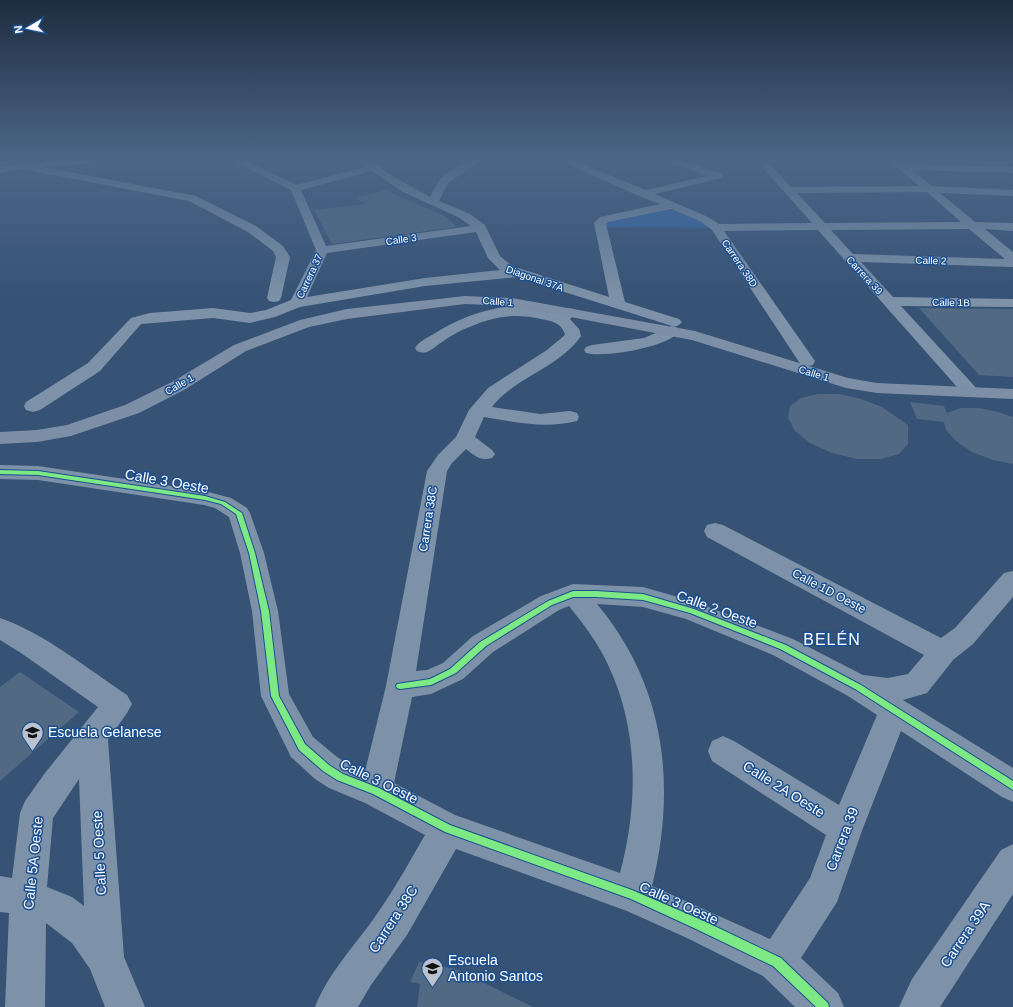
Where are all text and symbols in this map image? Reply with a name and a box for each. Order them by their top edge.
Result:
north arrow [8,8,48,48]
text: N [12,25,25,34]
street label: Calle 3 [385,232,418,247]
street label: Carrera 38D [720,237,760,289]
street label: Carrera 37 [294,252,325,300]
street label: Carrera 39 [844,254,885,297]
street label: Calle 2 [915,254,947,267]
street label: Diagonal 37A [505,263,565,294]
street label: Calle 1 [482,295,514,308]
street label: Calle 1B [932,297,970,308]
street label: Calle 1 [797,364,831,383]
street label: Calle 1 [163,372,196,397]
street label: Calle 3 Oeste [124,466,210,496]
street label: Carrera 38C [416,485,440,553]
street label: Calle 1D Oeste [790,566,868,616]
street label: Calle 2 Oeste [674,587,760,631]
district label: BELÉN [803,630,861,648]
school or university icon: Escuela Gelanese [19,719,45,752]
place label: Escuela Gelanese [48,724,162,740]
street label: Calle 3 Oeste [337,755,421,807]
street label: Calle 2A Oeste [740,757,828,821]
street label: Carrera 39 [823,805,862,873]
street label: Calle 5 Oeste [89,810,109,896]
street label: Calle 5A Oeste [20,816,46,910]
street label: Calle 3 Oeste [637,878,721,928]
street label: Carrera 38C [365,882,421,956]
street label: Carrera 39A [937,897,993,970]
place label: Escuela Antonio Santos [448,952,543,984]
school or university icon: Escuela Antonio Santos [420,955,446,988]

